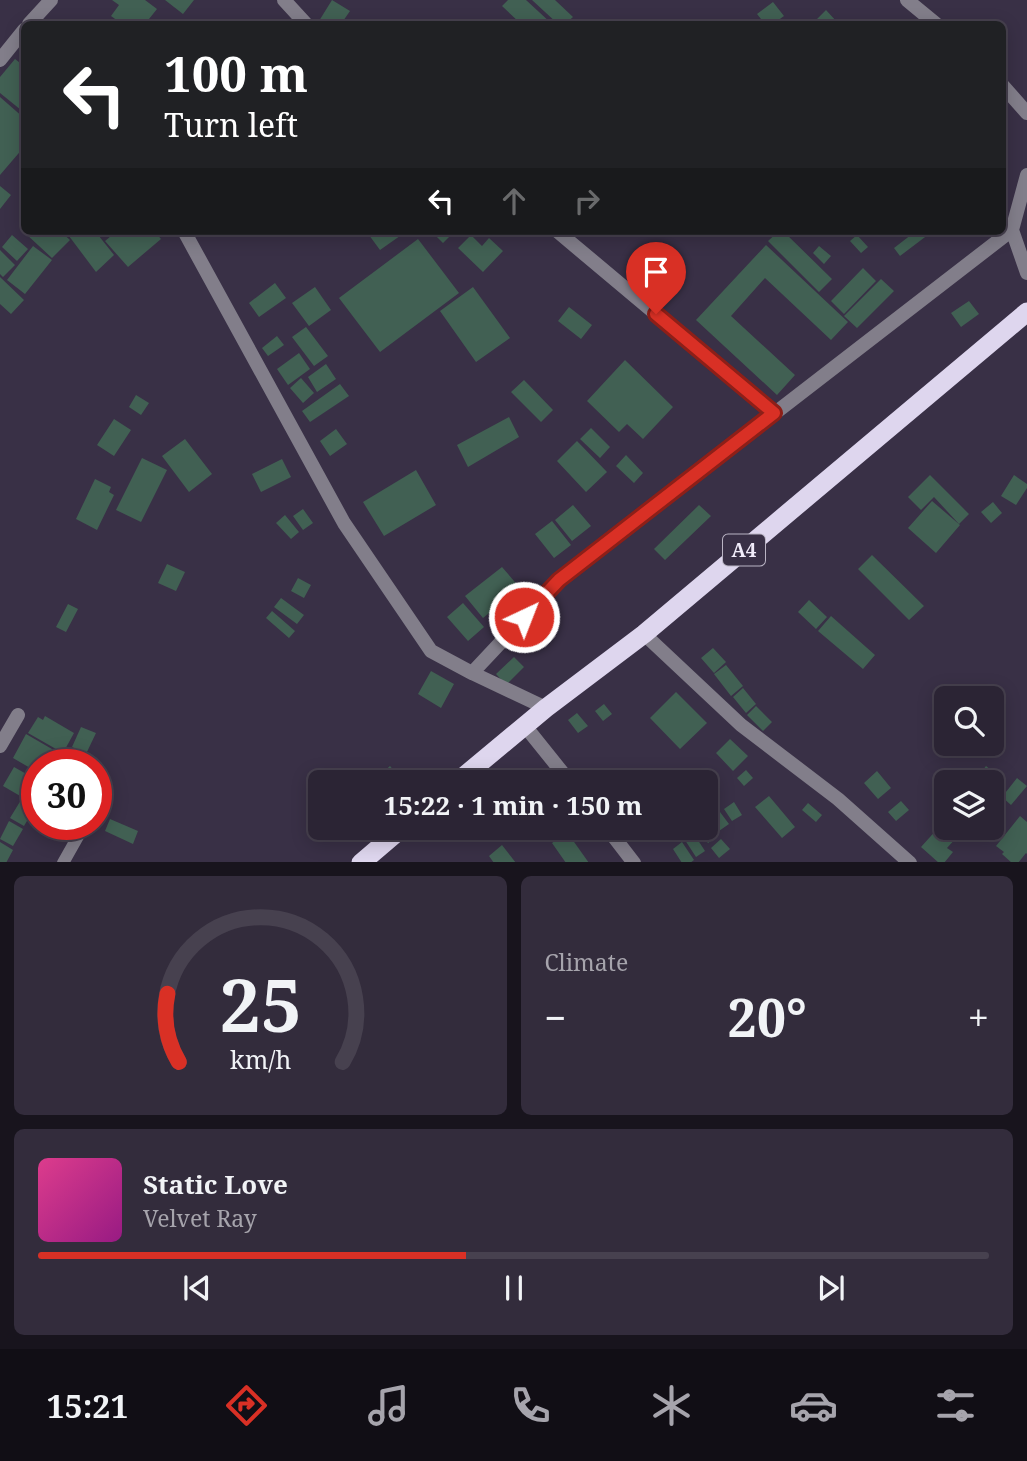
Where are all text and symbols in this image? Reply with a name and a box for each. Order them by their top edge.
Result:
text: 100 m [164,40,308,106]
icon: left [49,49,140,140]
text: Turn left [164,103,298,146]
icon: left [422,182,460,220]
icon: ahead [495,182,533,220]
icon: right [568,182,606,220]
pin [626,242,686,314]
icon: arrive [637,253,675,291]
road number: A4 [723,534,765,566]
position arrow [487,580,561,654]
map controls [934,686,1004,840]
button: search [934,686,1004,756]
speed limit sign: 30 [21,749,112,840]
button: layers [934,770,1004,840]
text: 15:22 · 1 min · 150 m [383,787,643,823]
text: Climate [545,946,628,978]
text: 25 [219,954,301,1053]
text: 20° [727,981,807,1052]
text: − [545,991,567,1043]
text: + [968,991,989,1043]
text: km/h [230,1041,291,1075]
text: Static Love [143,1166,288,1202]
text: Velvet Ray [143,1202,257,1234]
icon: previous [178,1269,216,1307]
icon: pause [495,1269,533,1307]
icon: next [812,1269,850,1307]
icon: directions [222,1381,271,1430]
icon: music [364,1381,413,1430]
icon: phone [506,1381,555,1430]
icon: climate [647,1381,696,1430]
icon: car [789,1381,838,1430]
icon: filters [931,1381,980,1430]
text: 15:21 [46,1384,129,1427]

